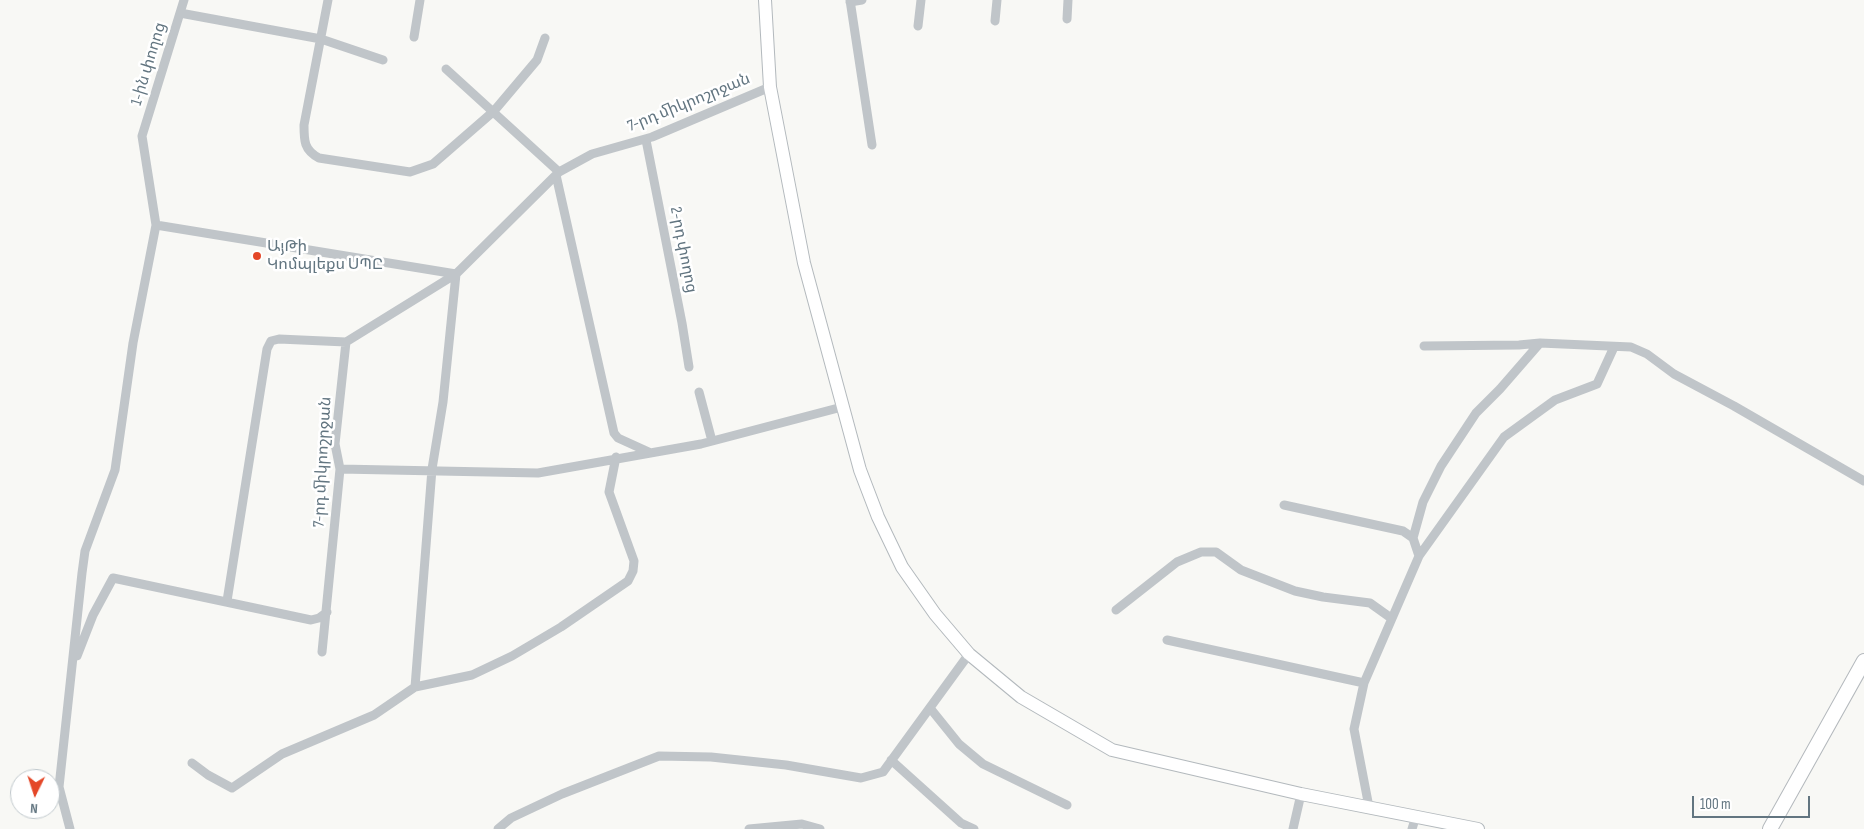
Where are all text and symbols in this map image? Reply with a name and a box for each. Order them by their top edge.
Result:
street label: 1-ին փողոց [127,20,171,108]
street label: 7-րդ միկրոշրջան [625,70,753,136]
street label: 2-րդ փողոց [665,205,701,295]
place label: ԱյԹի Կոմպլեքս ՍՊԸ [267,237,383,275]
marker: ԱյԹի Կոմպլեքս ՍՊԸ [251,250,263,262]
street label: 7-րդ միկրոշրջան [310,396,336,528]
north arrow [10,769,60,819]
scale bar [1694,786,1812,818]
text: 100 m [1700,795,1731,814]
text: N [30,800,38,817]

